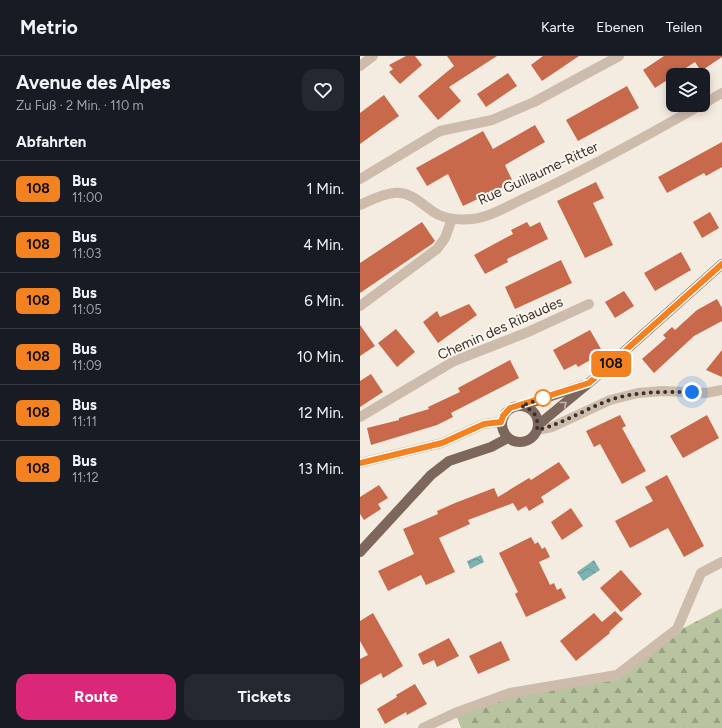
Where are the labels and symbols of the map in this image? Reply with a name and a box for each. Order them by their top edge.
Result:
street label: Rue Guillaume-Ritter [475,138,601,209]
street label: Chemin des Ribaudes [435,293,565,364]
line badge: 108 [588,351,634,377]
your location [682,382,702,402]
unlabelled marker [534,389,552,407]
one-way arrow [559,402,566,409]

